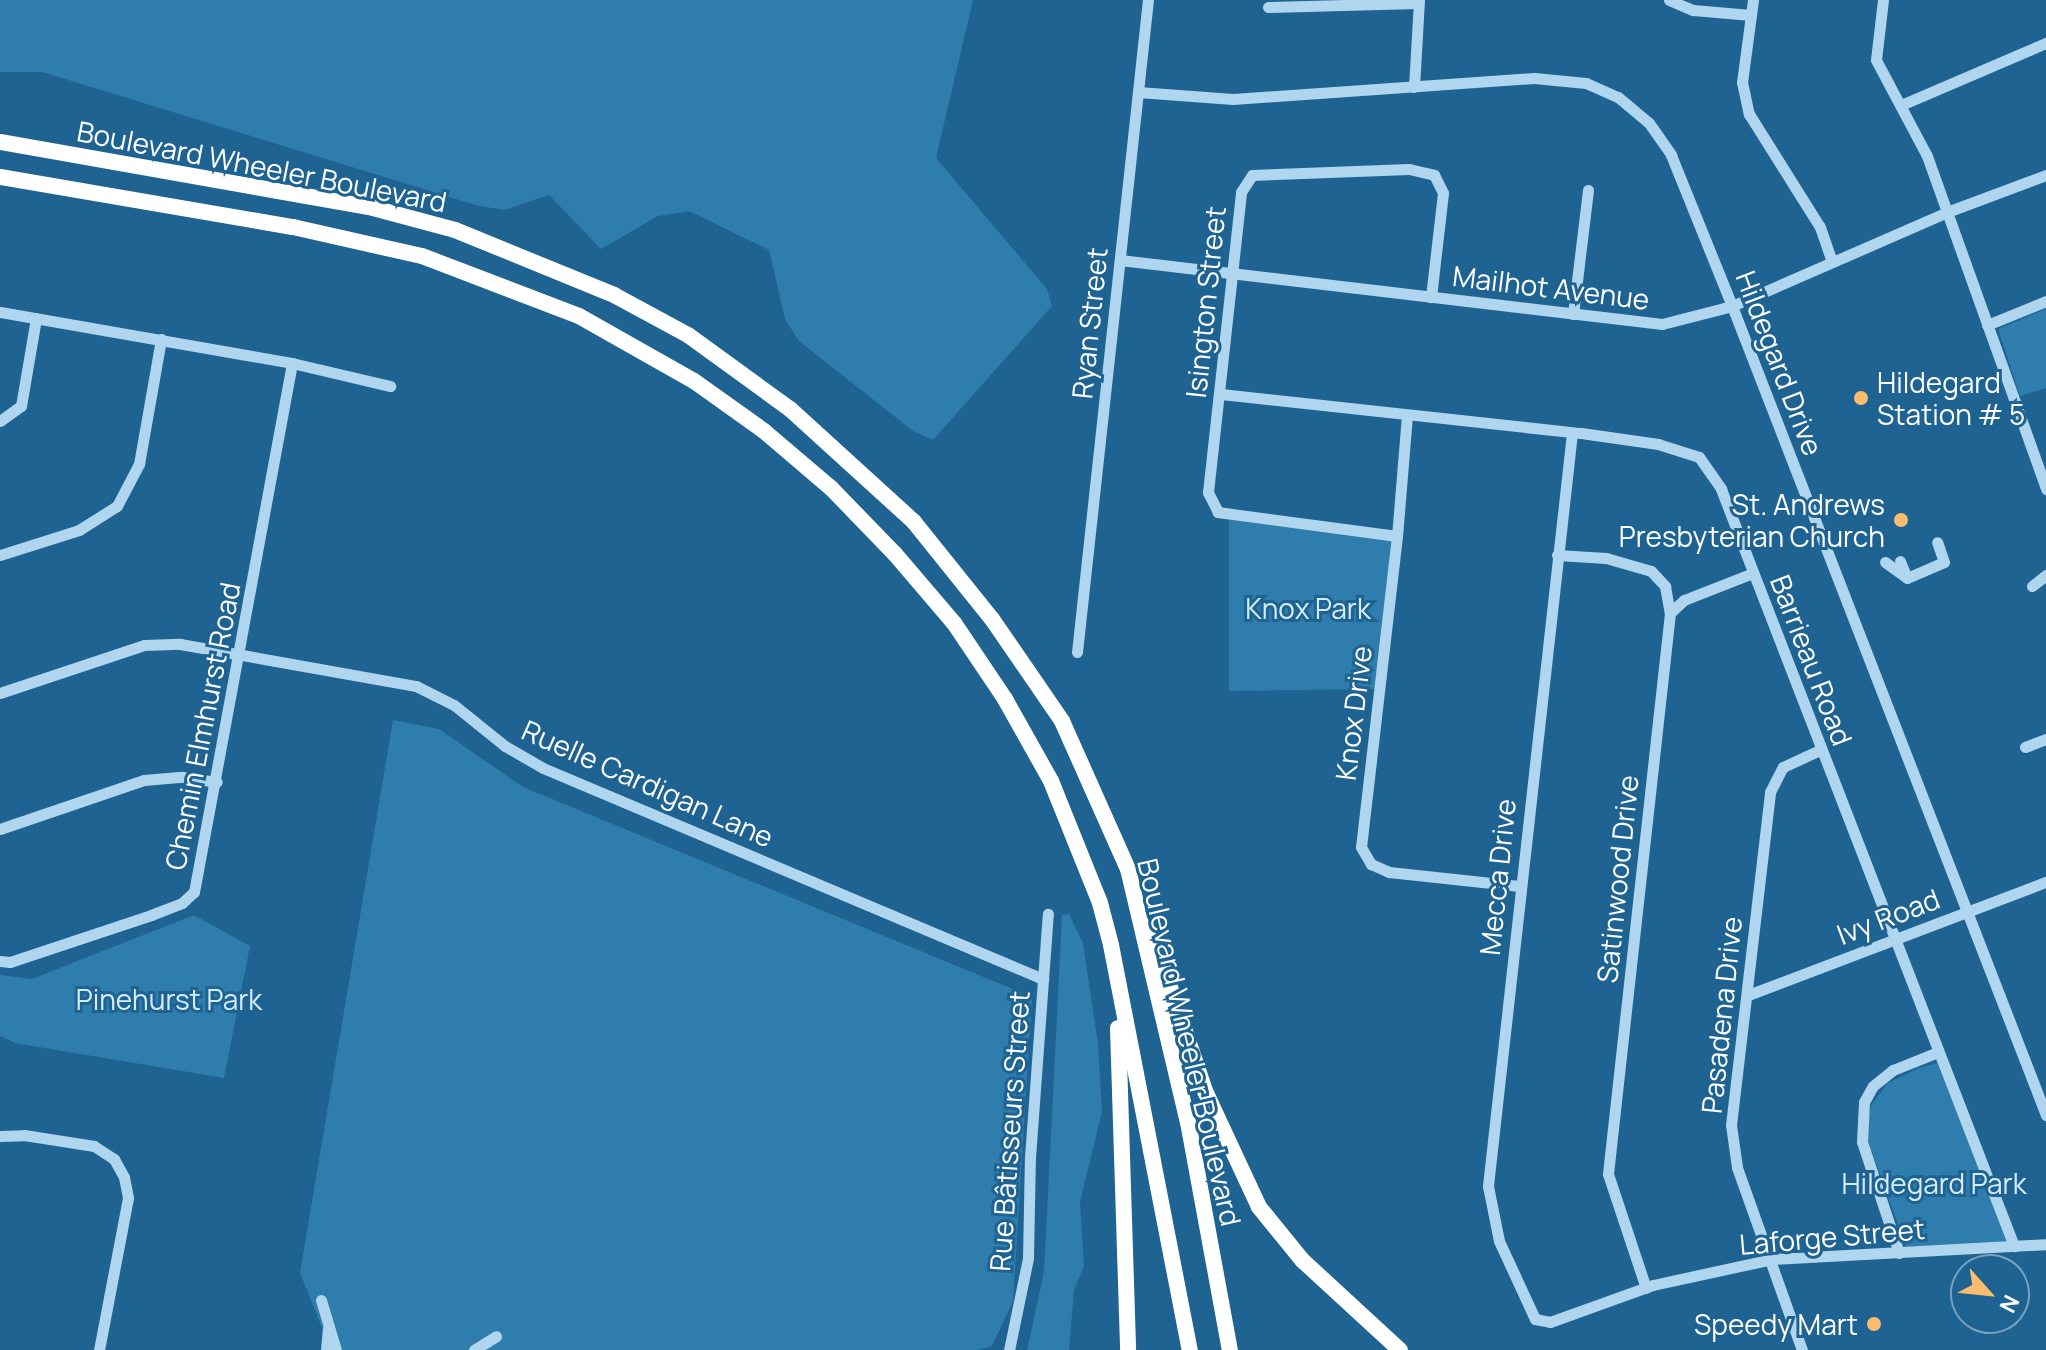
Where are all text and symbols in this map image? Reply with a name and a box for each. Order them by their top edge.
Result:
street label: Boulevard Wheeler Boulevard [74,114,450,218]
street label: Isington Street [1178,204,1232,400]
street label: Ryan Street [1064,246,1114,400]
street label: Mailhot Avenue [1451,258,1651,316]
street label: Hildegard Drive [1729,266,1831,460]
place label: Hildegard Station # 5 [1877,365,2025,431]
marker: Hildegard Station # 5 [1852,389,1870,407]
place label: St. Andrews Presbyterian Church [1619,487,1885,553]
marker: St. Andrews Presbyterian Church [1892,511,1910,529]
street label: Barrieau Road [1764,570,1860,750]
street label: Chemin Elmhurst Road [158,579,246,873]
park label: Knox Park [1245,591,1371,625]
street label: Knox Drive [1328,644,1378,782]
street label: Ruelle Cardigan Lane [517,712,779,854]
street label: Satinwood Drive [1589,773,1645,985]
street label: Mecca Drive [1472,797,1522,957]
street label: Boulevard Wheeler Boulevard [1131,855,1249,1229]
street label: Ivy Road [1832,881,1944,951]
street label: Pasadena Drive [1694,915,1748,1115]
park label: Pinehurst Park [76,982,262,1016]
street label: Rue Bâtisseurs Street [982,990,1036,1272]
park label: Hildegard Park [1841,1166,2027,1200]
street label: Laforge Street [1738,1211,1926,1261]
north arrow [1950,1254,2030,1334]
text: N [1993,1290,2027,1318]
place label: Speedy Mart [1694,1307,1858,1341]
marker: Speedy Mart [1865,1315,1883,1333]

